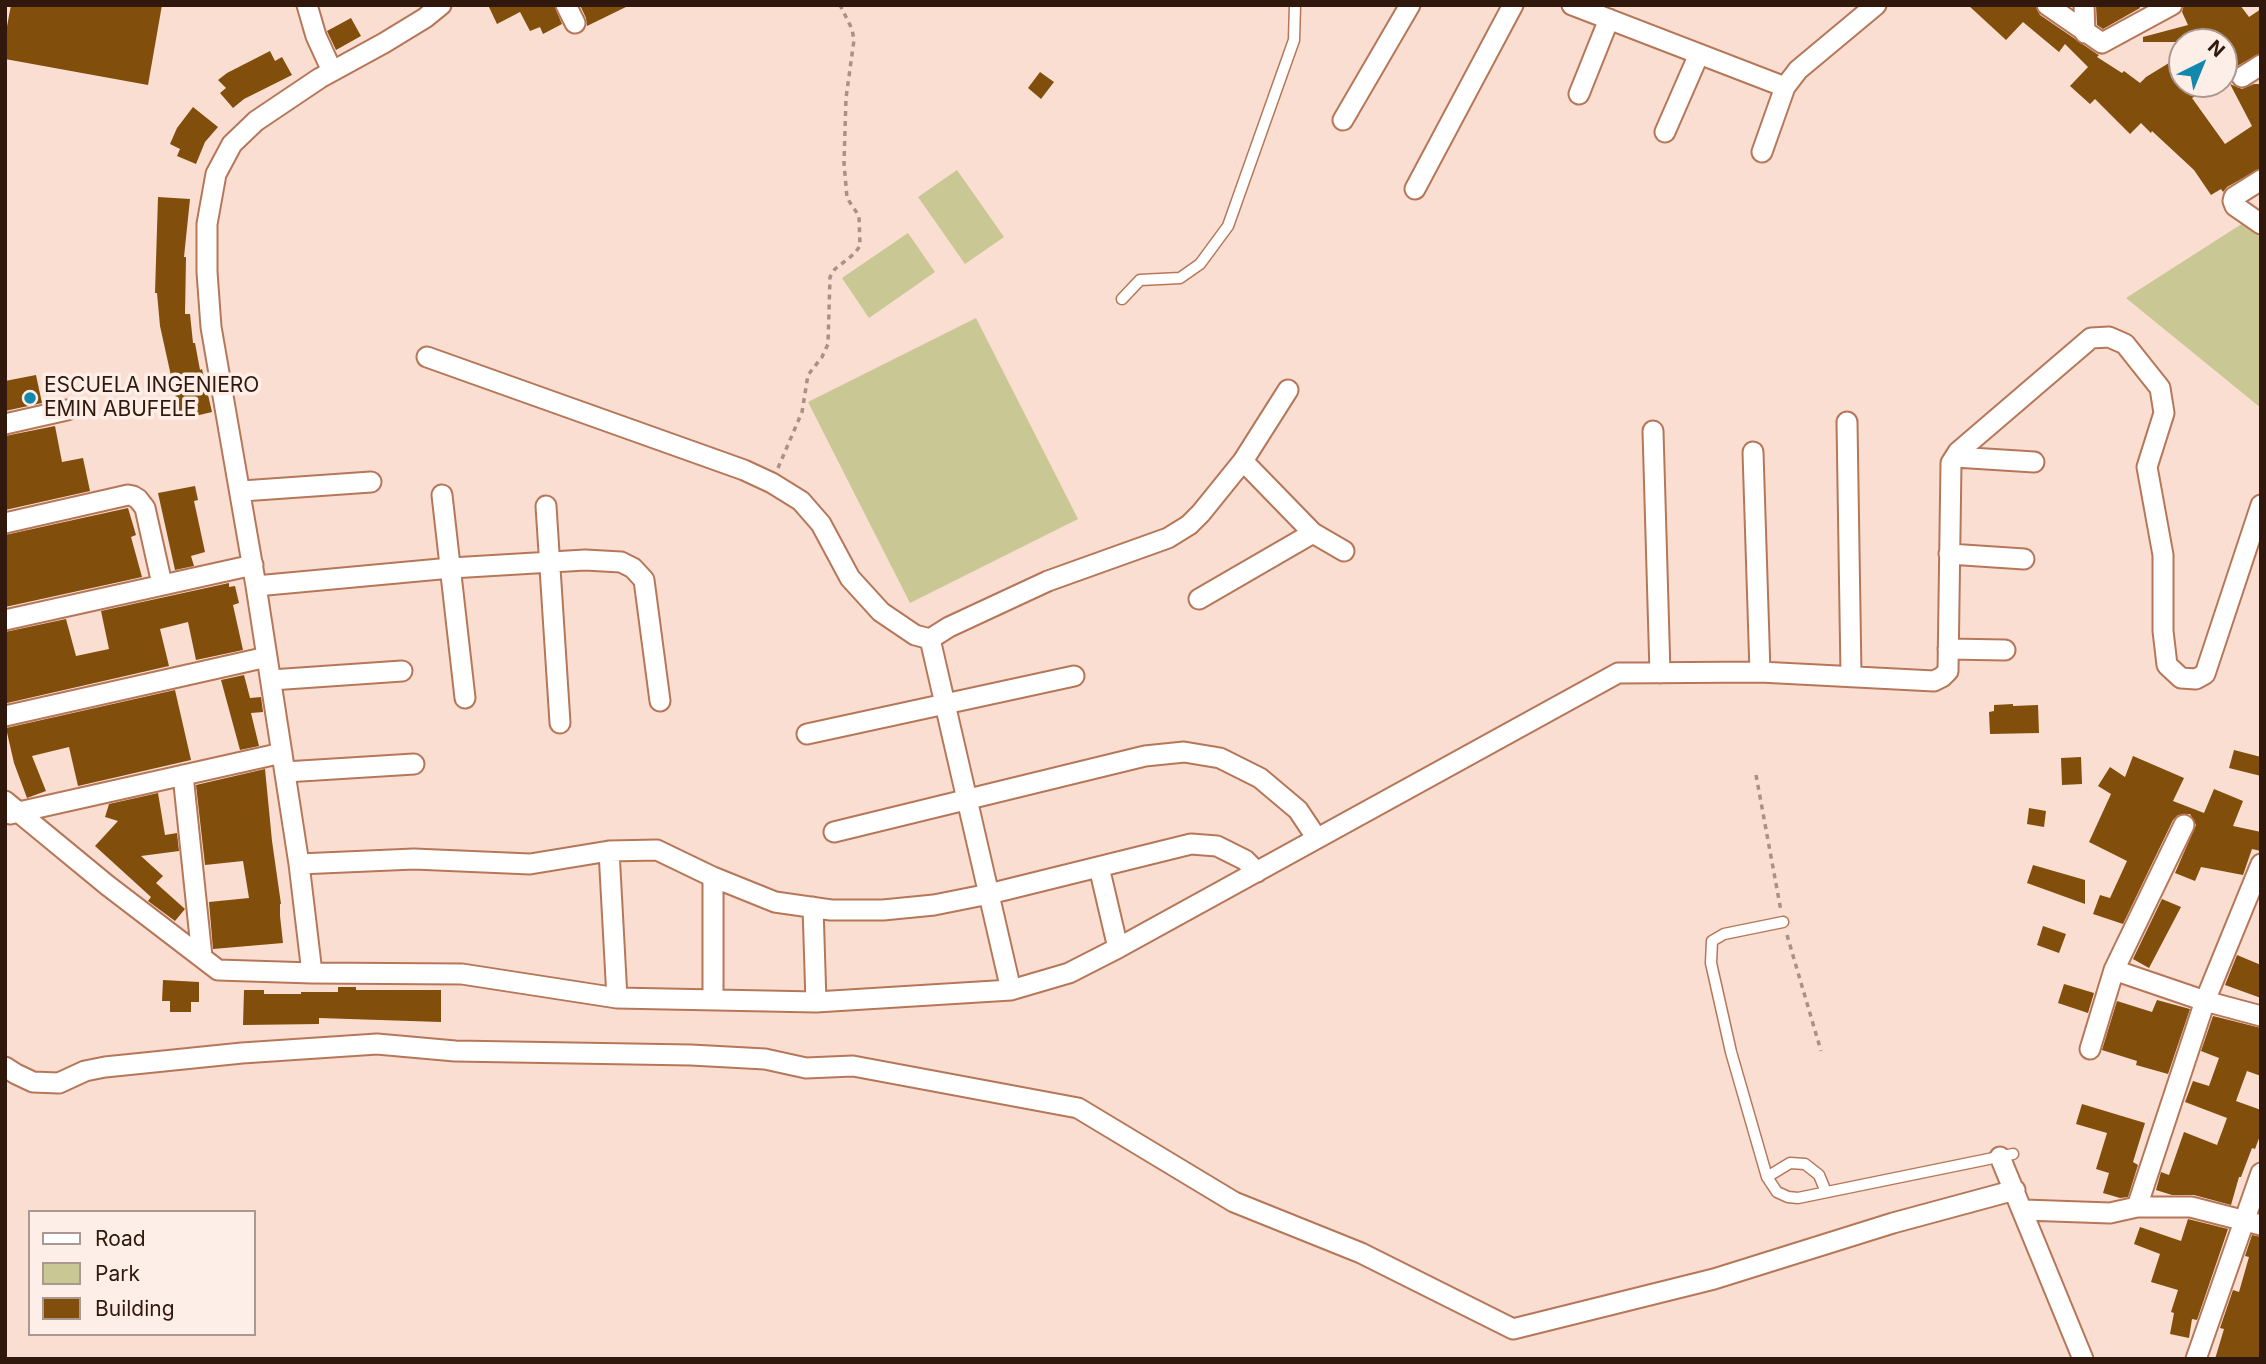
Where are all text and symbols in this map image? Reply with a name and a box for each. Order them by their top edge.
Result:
north arrow [2168,28,2238,98]
text: N [2203,35,2229,62]
place label: ESCUELA INGENIERO EMIN ABUFELE [44,373,259,423]
marker: ESCUELA INGENIERO EMIN ABUFELE [22,390,38,406]
legend [28,1210,256,1336]
text: Road [95,1226,146,1251]
text: Park [95,1261,140,1286]
text: Building [95,1296,175,1321]

